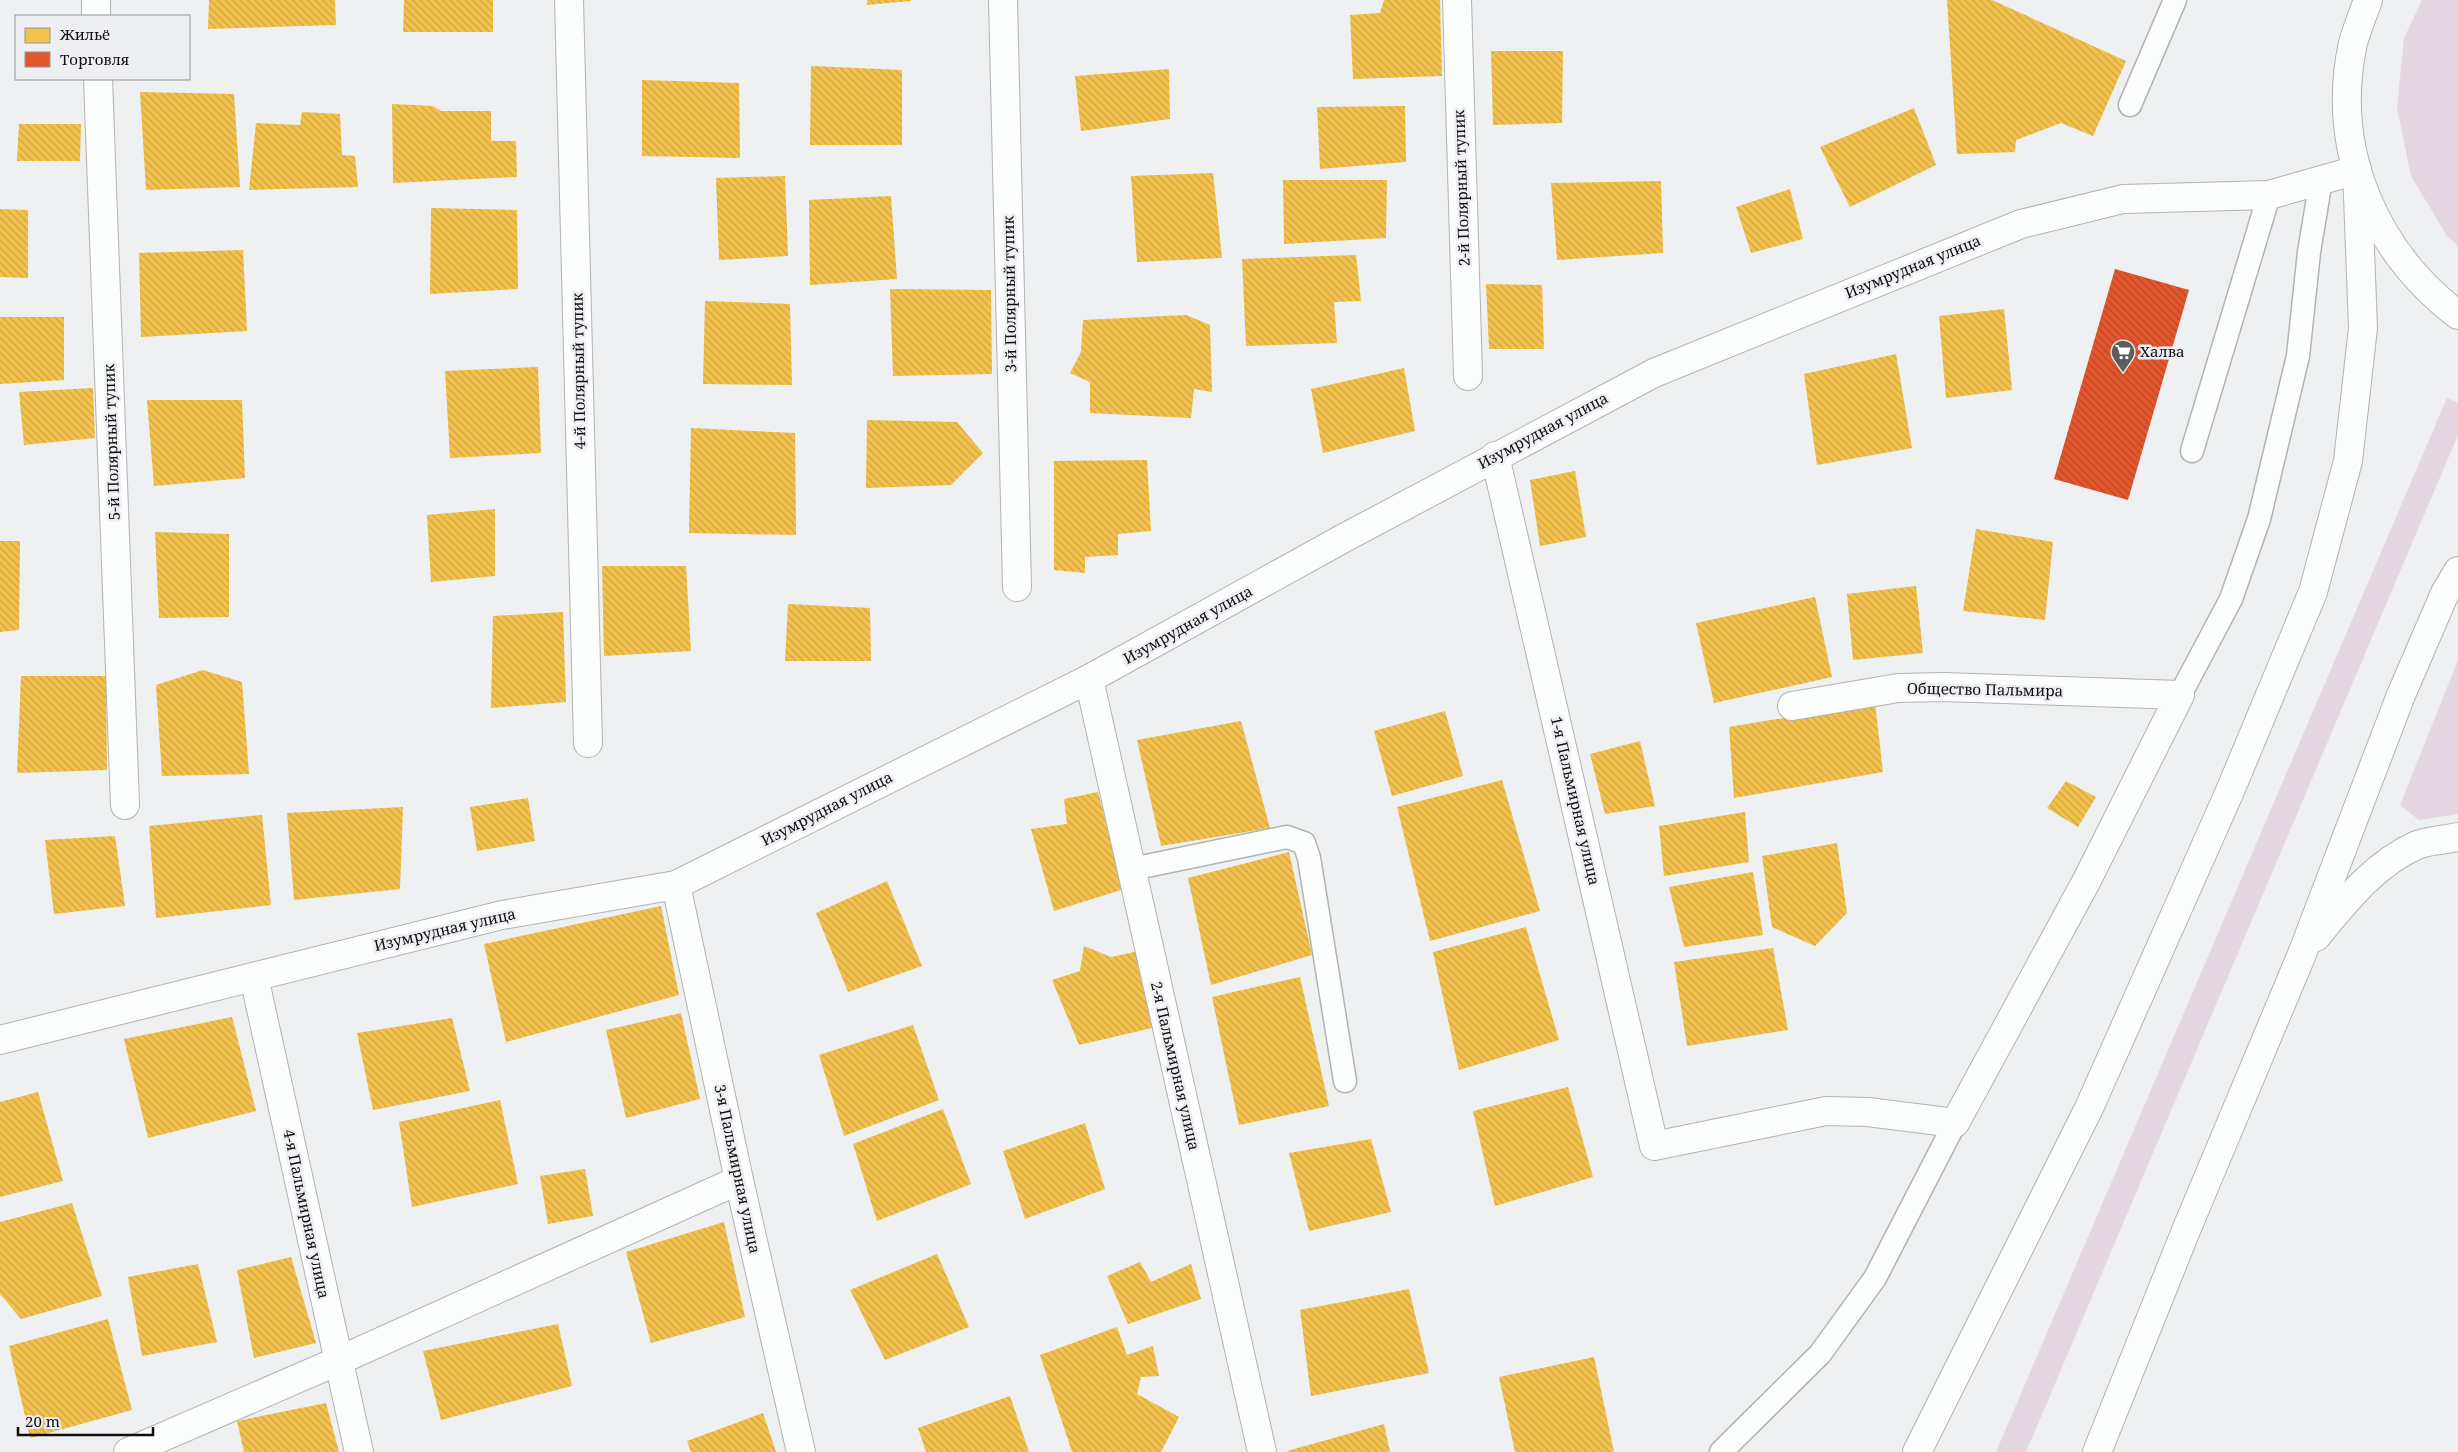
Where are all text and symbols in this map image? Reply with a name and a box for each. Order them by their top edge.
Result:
legend [15,15,190,80]
text: Жильё [59,24,110,44]
text: Торговля [60,49,129,69]
street label: 2-й Полярный тупик [1448,109,1474,267]
street label: 3-й Полярный тупик [998,215,1020,372]
street label: Изумрудная улица [1842,230,1984,302]
street label: 4-й Полярный тупик [567,292,589,449]
supermarket icon: Халва [2110,339,2136,373]
place label: Халва [2140,341,2185,361]
street label: 5-й Полярный тупик [98,363,124,521]
street label: Изумрудная улица [1474,387,1611,473]
street label: Изумрудная улица [1119,580,1256,668]
street label: Общество Пальмира [1907,678,2063,700]
street label: 1-я Пальмирная улица [1547,714,1605,887]
street label: Изумрудная улица [757,766,896,850]
street label: Изумрудная улица [372,903,518,955]
street label: 2-я Пальмирная улица [1147,979,1205,1152]
street label: 3-я Пальмирная улица [710,1082,766,1255]
street label: 4-я Пальмирная улица [279,1127,335,1300]
scale bar [18,1404,152,1436]
text: 20 m [25,1411,60,1431]

